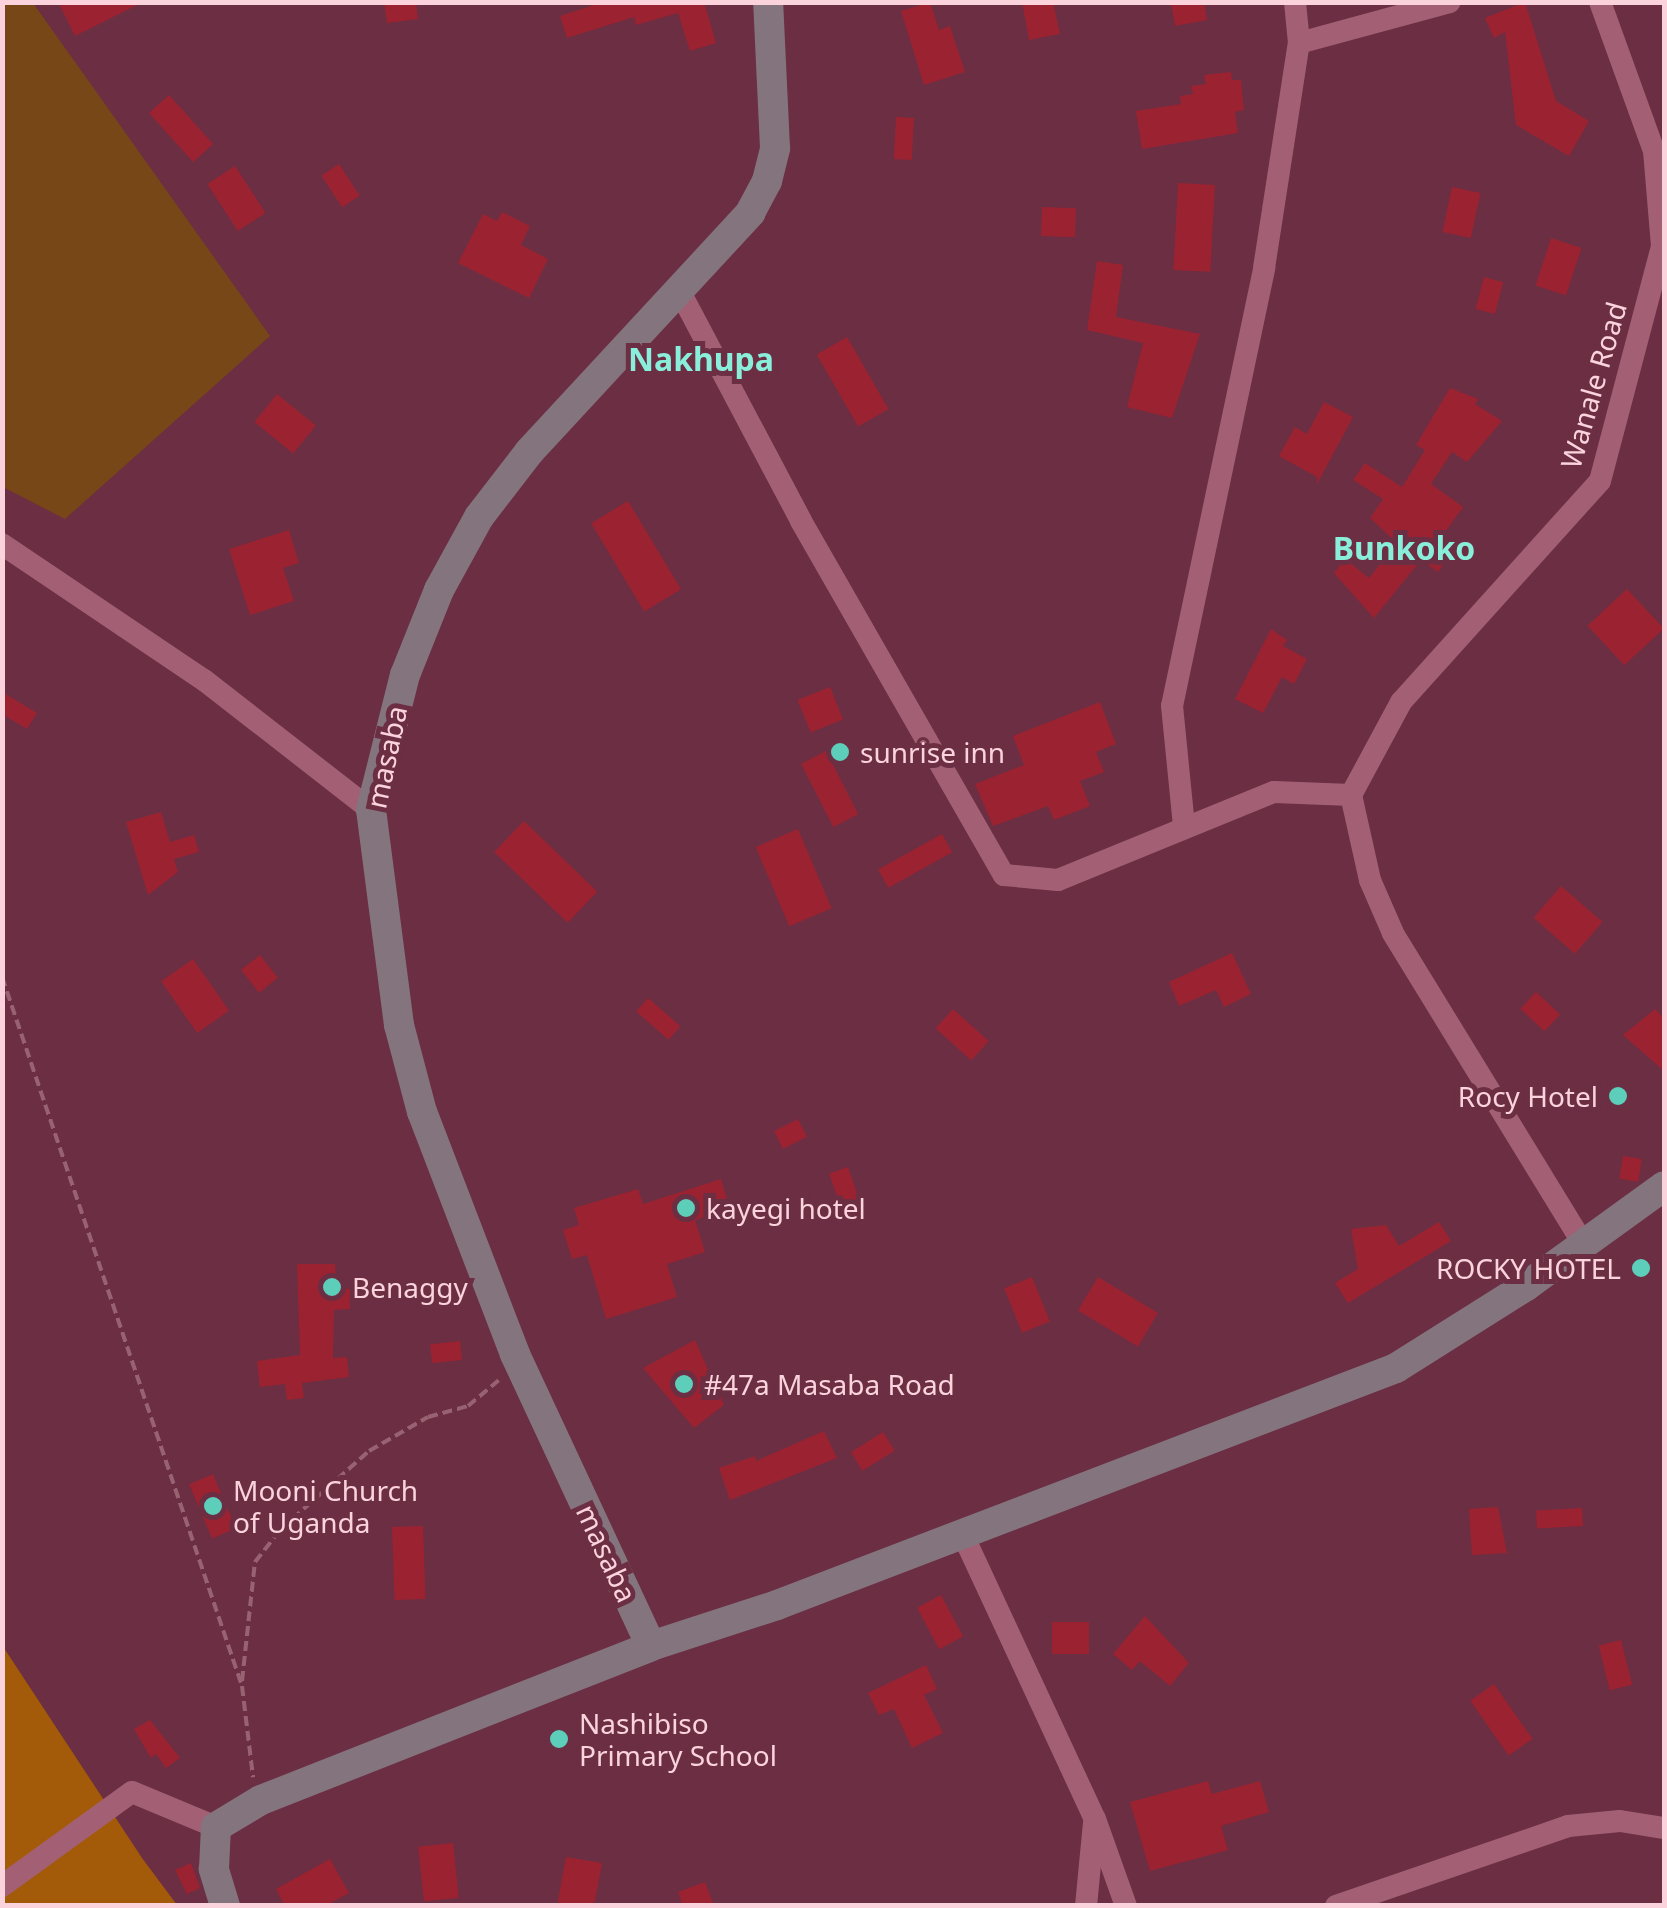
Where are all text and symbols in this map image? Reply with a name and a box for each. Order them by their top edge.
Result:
street label: Wanale Road [1553,298,1633,472]
district label: Nakhupa [628,340,774,378]
district label: Bunkoko [1333,529,1475,567]
street label: masaba [359,703,413,811]
place label: sunrise inn [860,735,1005,769]
marker: sunrise inn [829,741,851,763]
place label: Rocy Hotel [1458,1079,1598,1113]
marker: Rocy Hotel [1607,1085,1629,1107]
place label: kayegi hotel [706,1191,866,1225]
marker: kayegi hotel [675,1197,697,1219]
place label: ROCKY HOTEL [1436,1251,1621,1285]
marker: ROCKY HOTEL [1630,1257,1652,1279]
place label: Benaggy [352,1270,468,1304]
marker: Benaggy [321,1276,343,1298]
place label: #47a Masaba Road [704,1367,955,1401]
marker: #47a Masaba Road [673,1373,695,1395]
place label: Mooni Church of Uganda [233,1473,418,1539]
marker: Mooni Church of Uganda [202,1495,224,1517]
street label: masaba [570,1499,644,1607]
place label: Nashibiso Primary School [579,1706,777,1772]
marker: Nashibiso Primary School [548,1728,570,1750]

